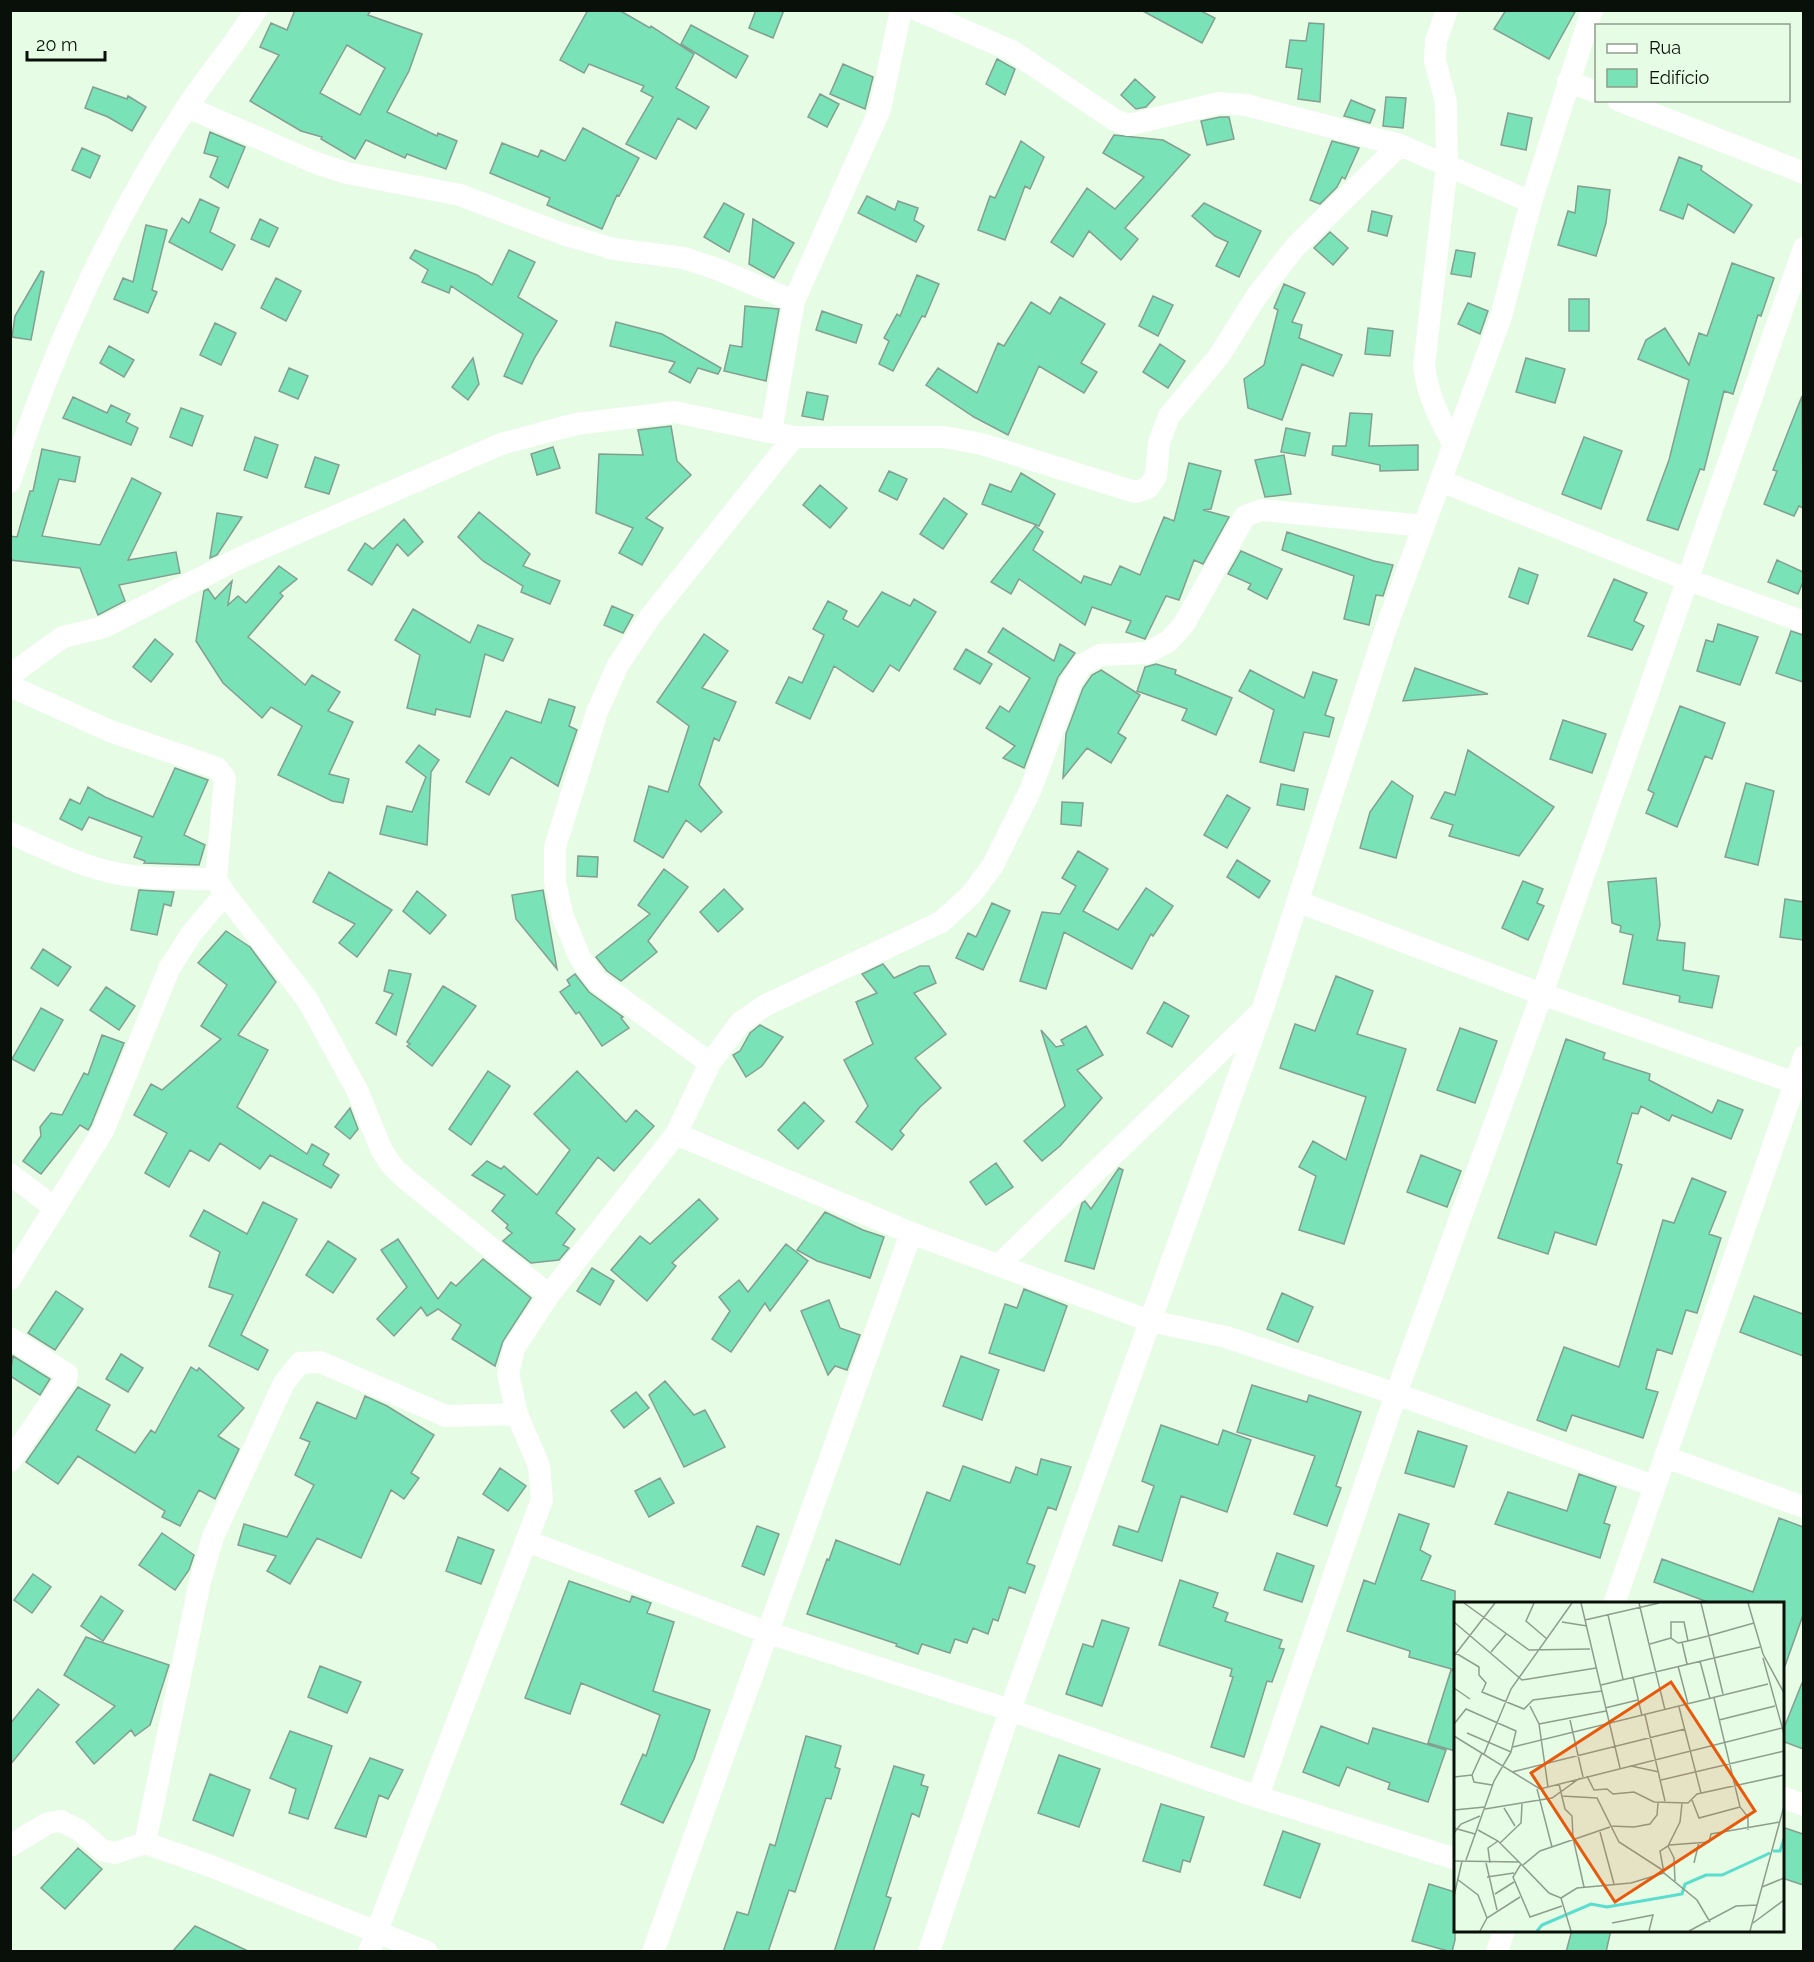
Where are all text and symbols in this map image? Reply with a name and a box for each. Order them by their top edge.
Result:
scale bar [27,24,105,62]
legend [1595,24,1790,102]
text: 20 m [36,34,78,55]
text: Rua [1649,37,1681,58]
text: Edifício [1649,67,1709,88]
inset map [1454,1602,1784,1932]

